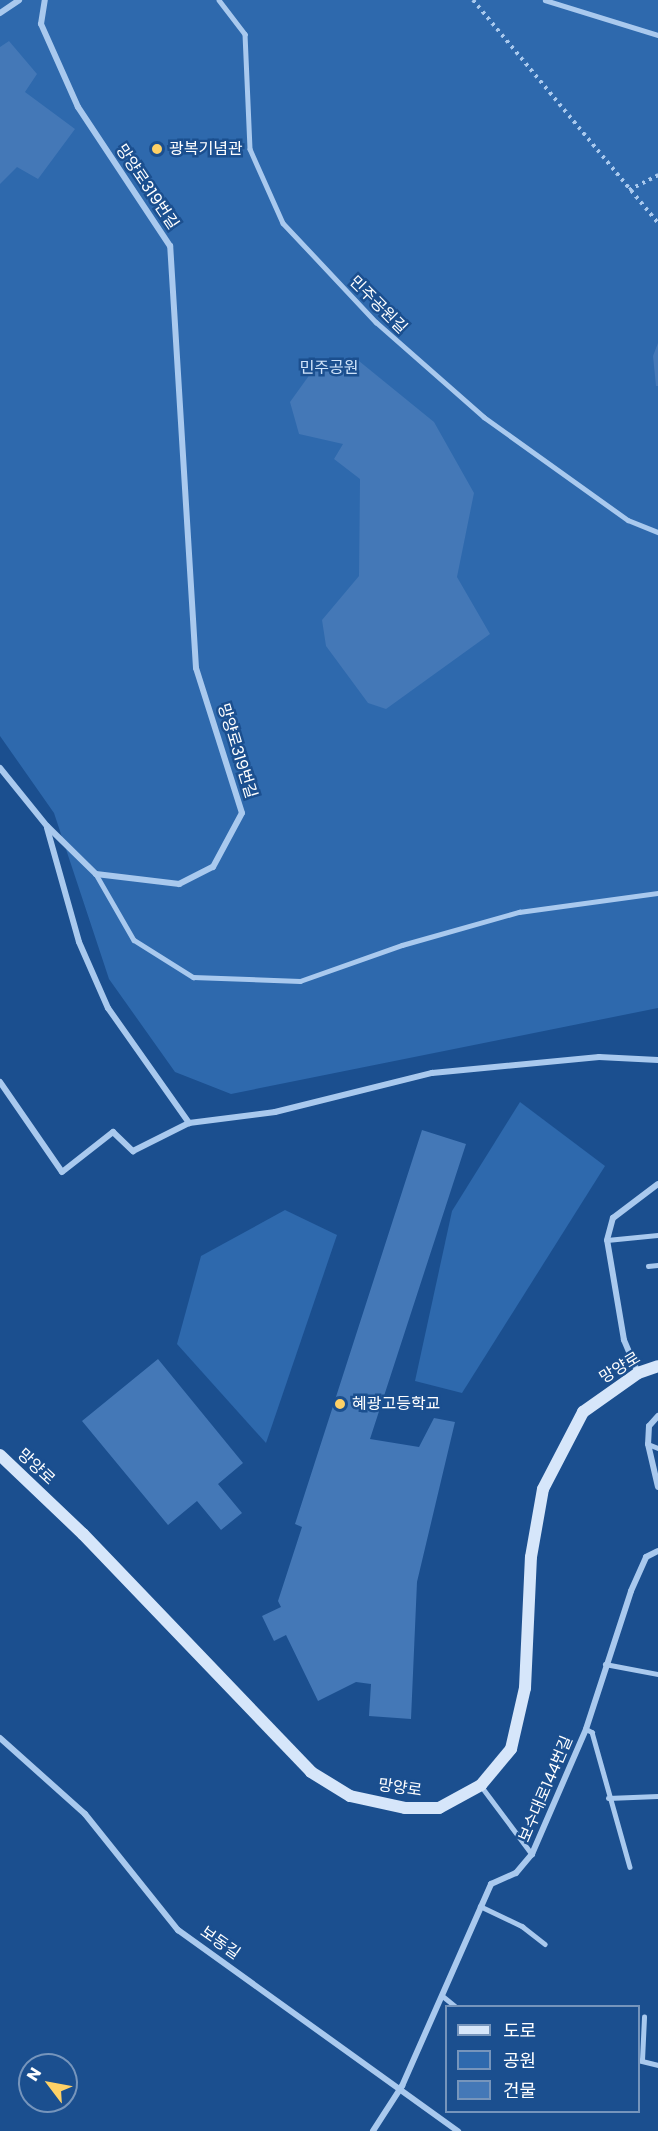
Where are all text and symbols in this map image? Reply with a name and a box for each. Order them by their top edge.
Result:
place label: 광복기념관 [169,139,243,159]
street label: 망양로319번길 [112,141,182,233]
marker: 광복기념관 [150,142,164,156]
street label: 민주공원길 [345,272,411,338]
park label: 민주공원 [300,358,358,378]
street label: 망양로319번길 [213,701,261,801]
street label: 망양로 [596,1348,644,1388]
place label: 혜광고등학교 [352,1394,440,1414]
marker: 혜광고등학교 [333,1397,347,1411]
street label: 망양로 [13,1445,59,1489]
street label: 보수대로144번길 [515,1733,577,1845]
street label: 망양로 [377,1775,423,1801]
street label: 보동길 [196,1922,244,1964]
legend [445,2005,640,2113]
text: 도로 [503,2018,536,2043]
text: 공원 [503,2048,536,2073]
north arrow [18,2053,78,2113]
text: N [21,2063,47,2085]
text: 건물 [503,2078,536,2103]

